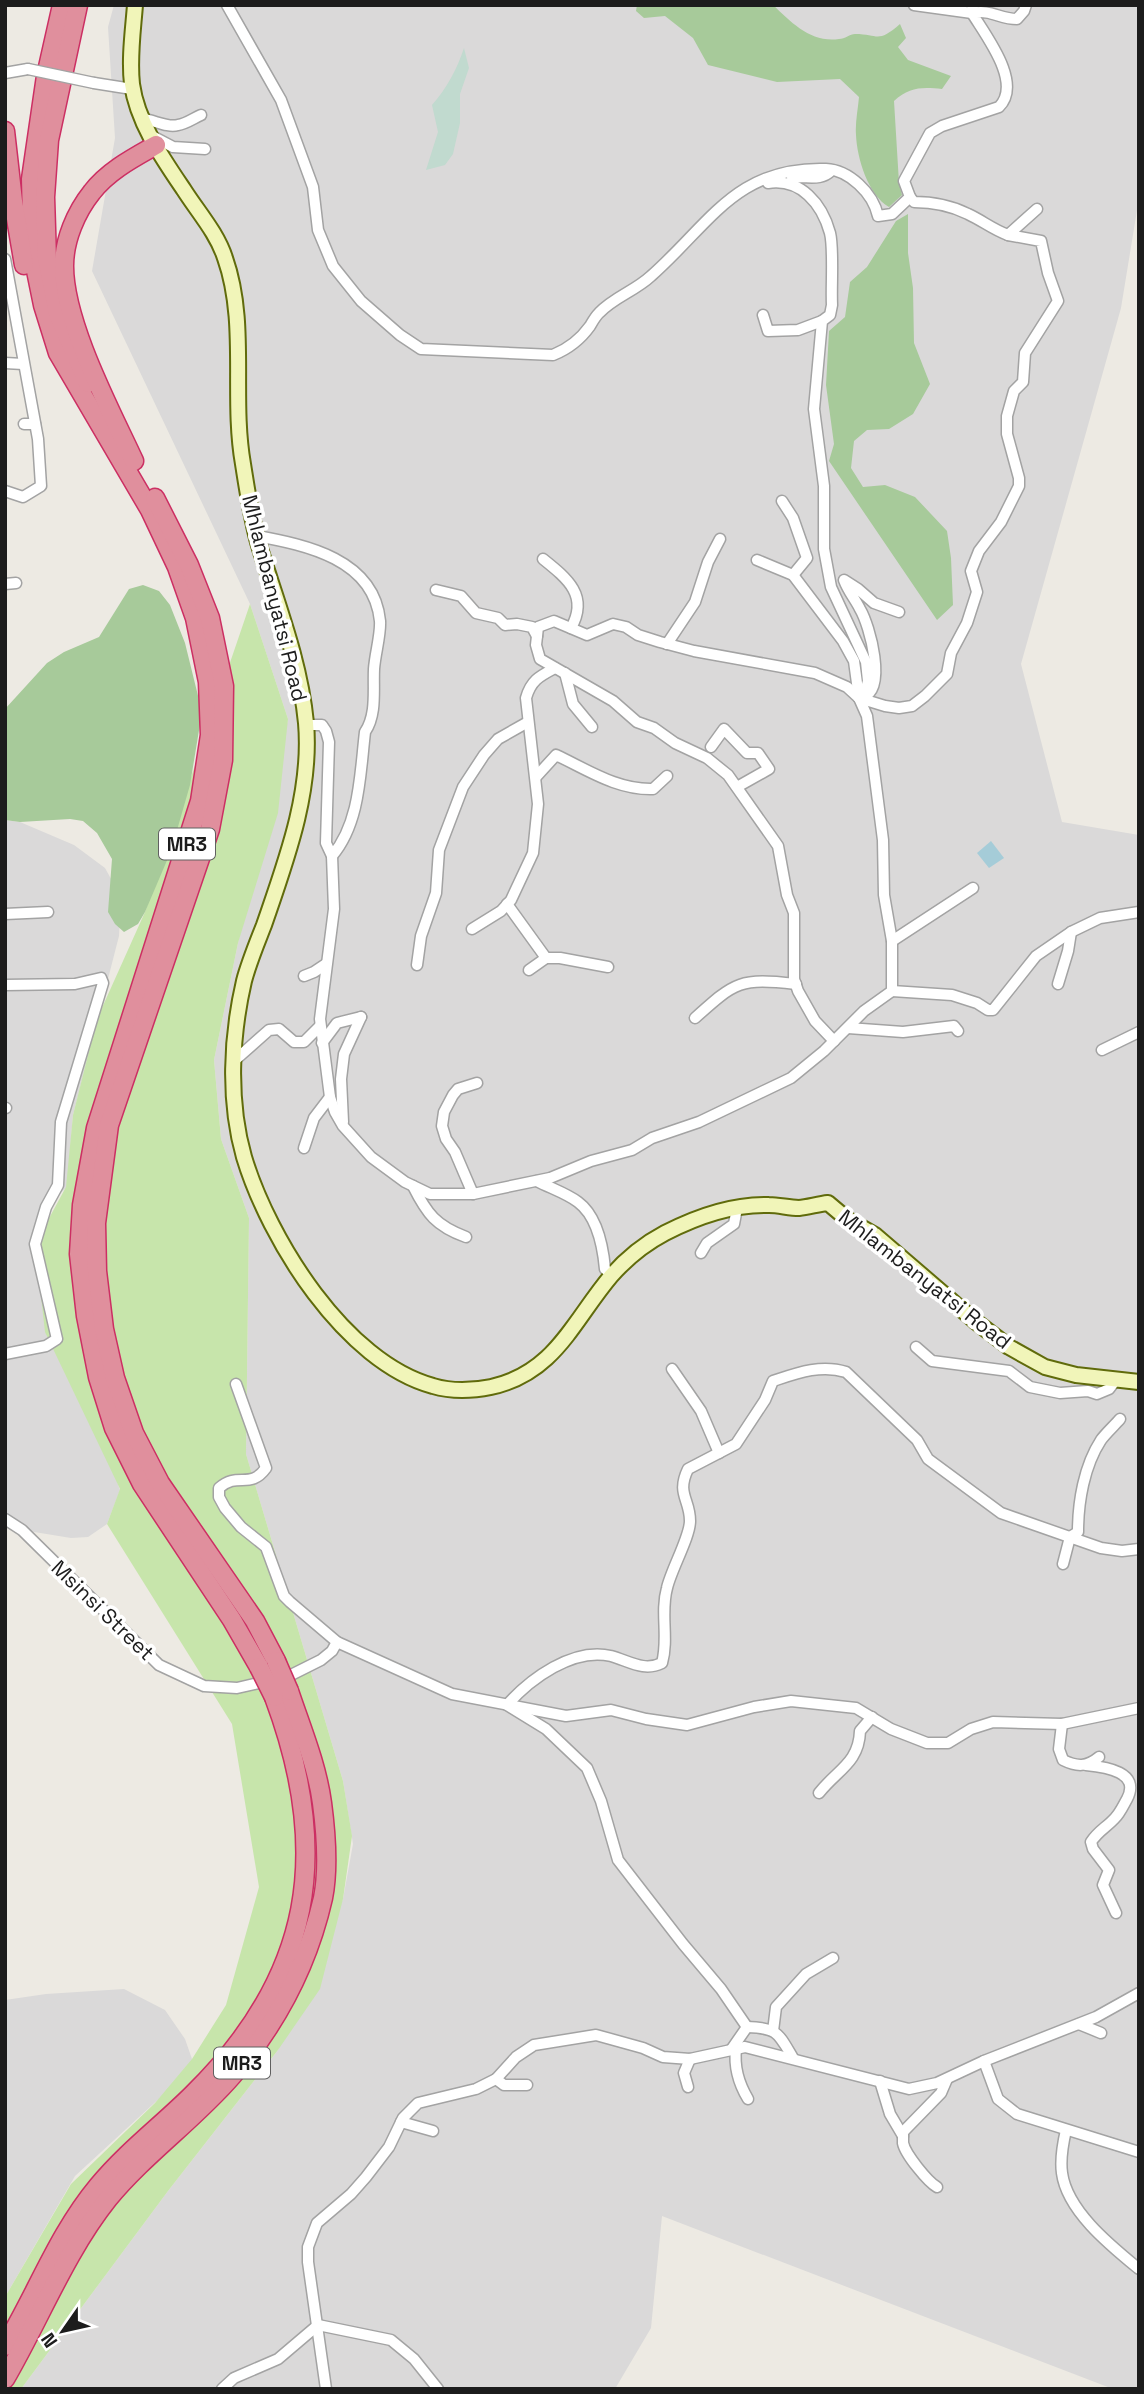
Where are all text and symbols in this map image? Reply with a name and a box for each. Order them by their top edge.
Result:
street label: Mhlambanyatsi Road [236,492,314,704]
road number: MR3 [159,828,215,860]
street label: Mhlambanyatsi Road [833,1203,1017,1355]
street label: Msinsi Street [46,1554,160,1666]
road number: MR3 [214,2048,270,2078]
north arrow [28,2296,98,2366]
text: N [35,2328,63,2352]

